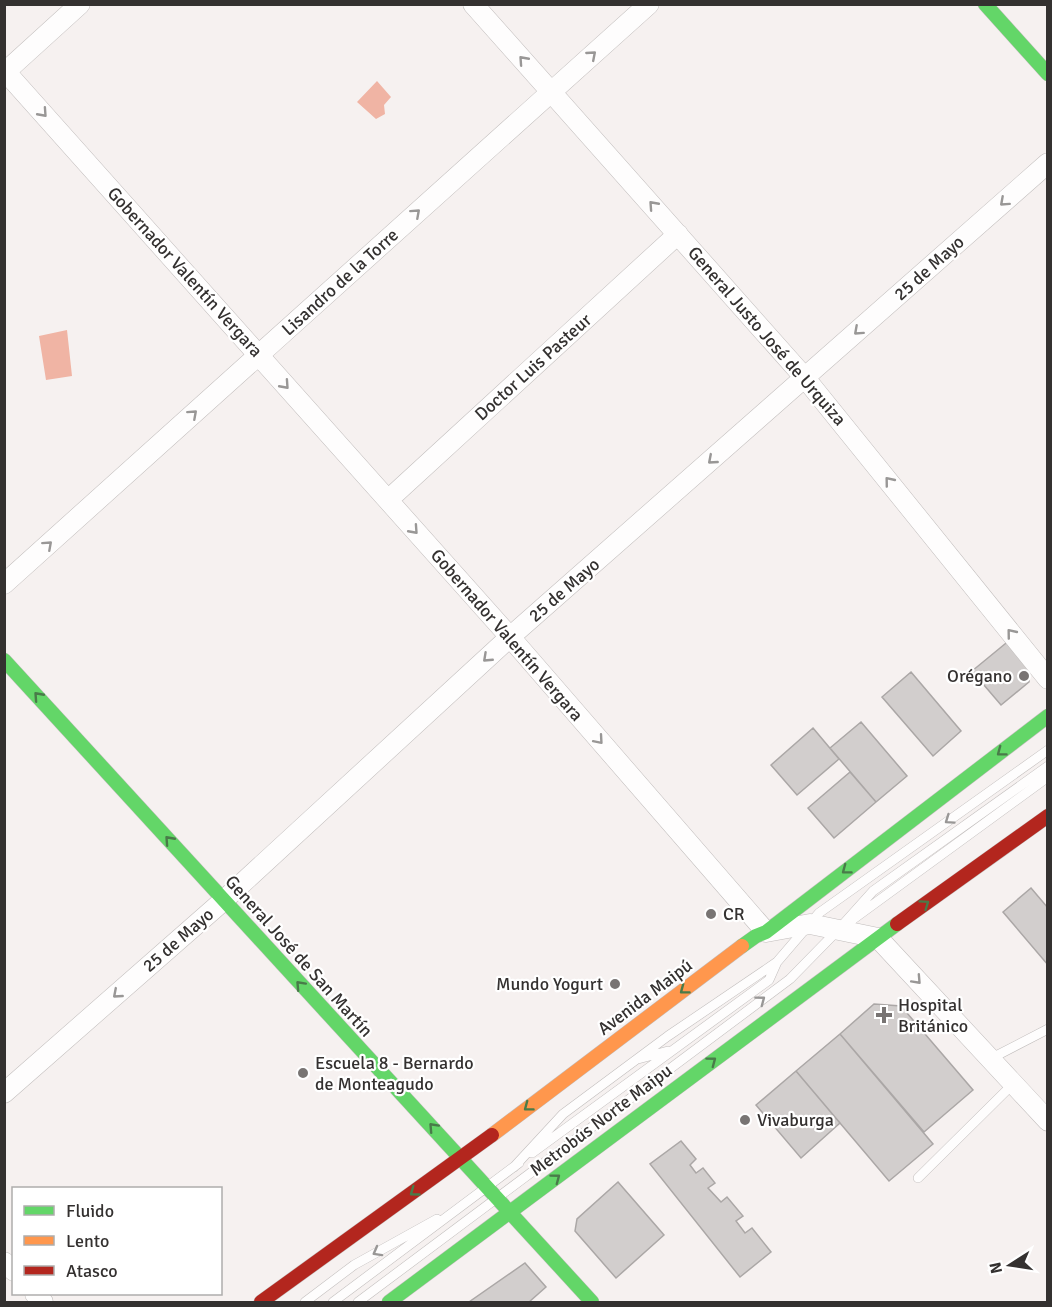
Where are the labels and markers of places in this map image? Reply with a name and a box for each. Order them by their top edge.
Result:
place label: Orégano [947,665,1012,687]
marker: Orégano [1017,669,1031,683]
place label: CR [723,903,745,925]
marker: CR [704,907,718,921]
place label: Mundo Yogurt [496,973,603,995]
marker: Mundo Yogurt [608,977,622,991]
place label: Hospital Británico [898,994,968,1037]
marker: Hospital Británico [875,1006,893,1024]
place label: Escuela 8 - Bernardo de Monteagudo [315,1052,474,1095]
marker: Escuela 8 - Bernardo de Monteagudo [296,1066,310,1080]
place label: Vivaburga [757,1109,834,1131]
marker: Vivaburga [738,1113,752,1127]

